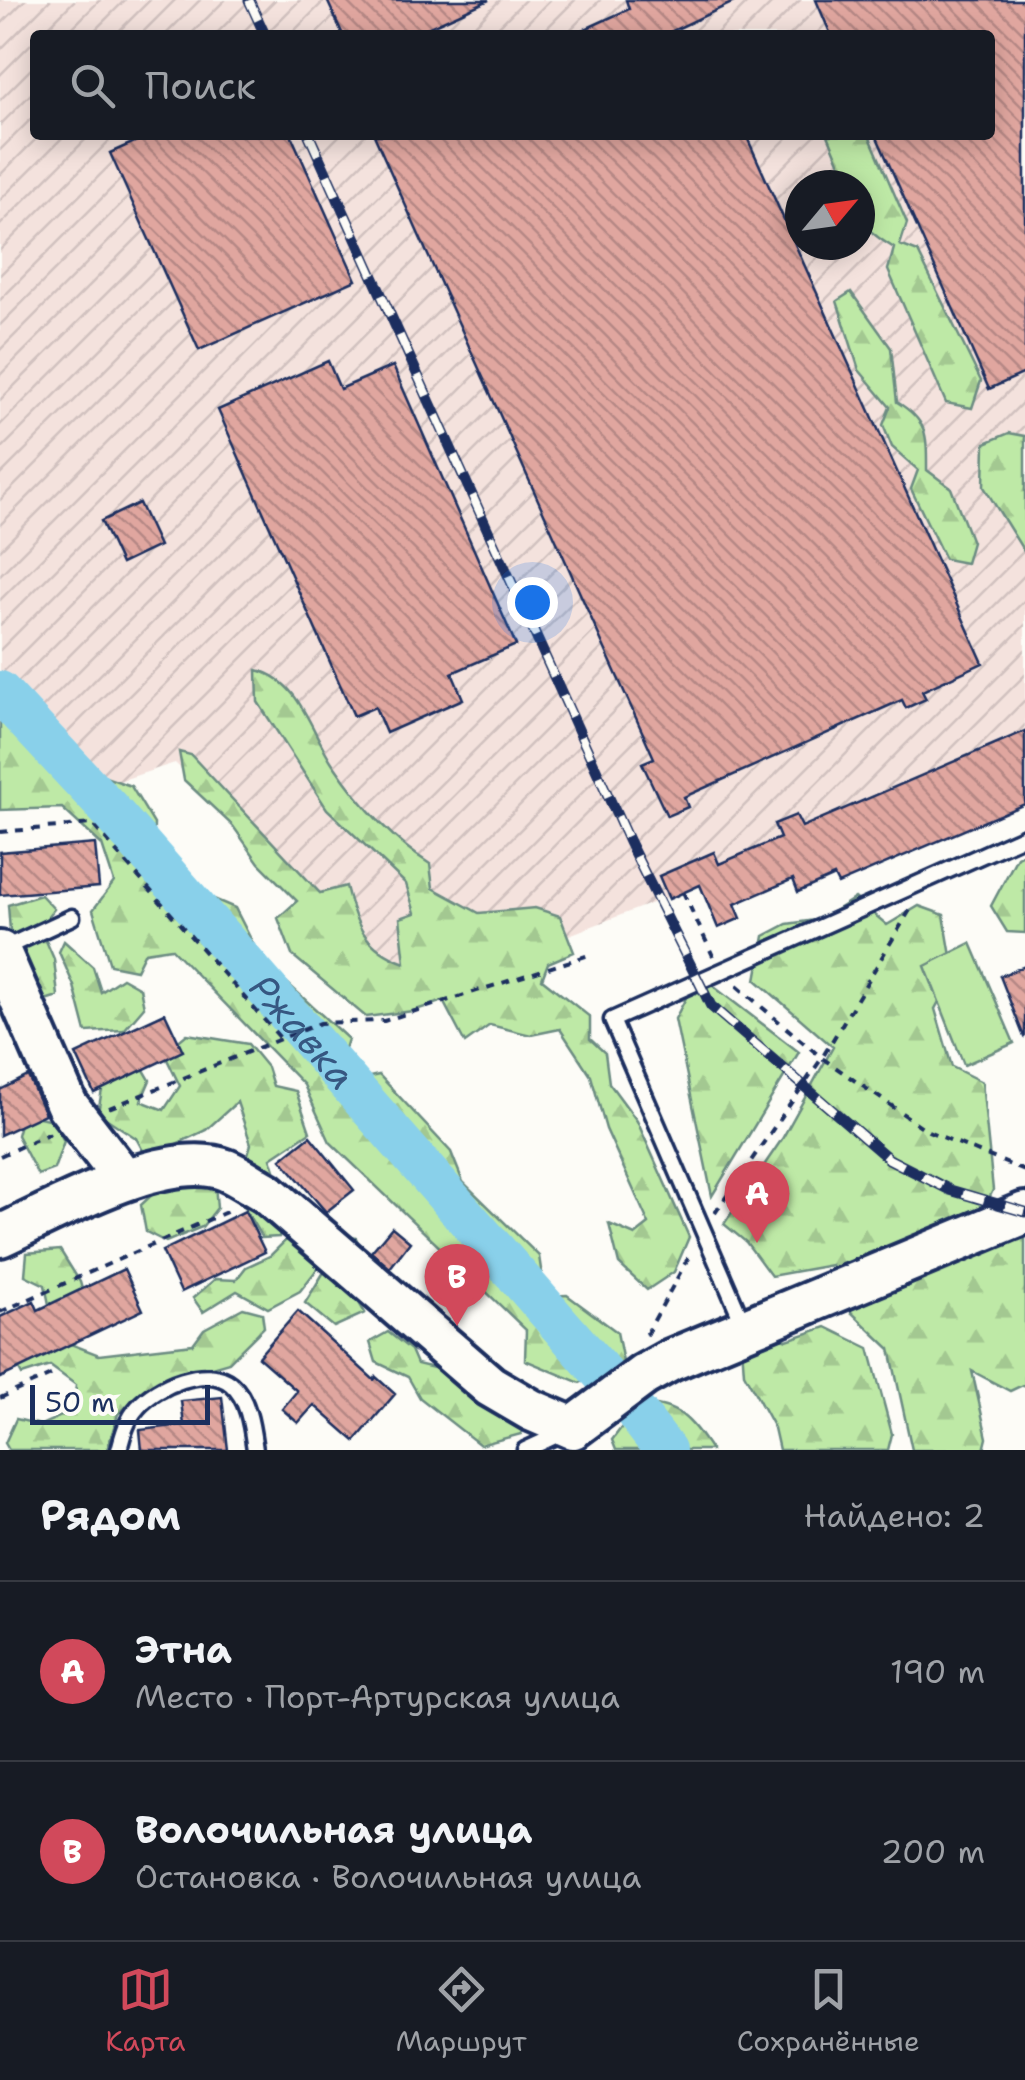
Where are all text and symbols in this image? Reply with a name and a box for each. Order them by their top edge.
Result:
search box [30,30,995,140]
icon: search [65,58,120,113]
text: Поиск [145,60,256,111]
north arrow [785,170,875,260]
your location [507,577,558,628]
water label: Ржавка [239,963,368,1100]
pin: A [724,1160,790,1243]
pin: B [424,1244,490,1326]
scale bar [30,1380,210,1424]
text: 50 m [45,1383,115,1421]
text: Рядом [40,1487,181,1543]
text: Найдено: 2 [804,1494,985,1537]
text: Этна [135,1624,232,1675]
text: A [60,1650,85,1693]
text: 190 m [890,1650,985,1693]
text: Место · Порт-Артурская улица [135,1675,620,1718]
text: Волочильная улица [135,1804,533,1855]
text: B [63,1830,82,1873]
text: 200 m [881,1830,985,1873]
text: Остановка · Волочильная улица [135,1855,642,1898]
tab: Карта [105,1962,185,2060]
tab: Маршрут [396,1962,526,2060]
tab: Сохранённые [737,1962,920,2060]

